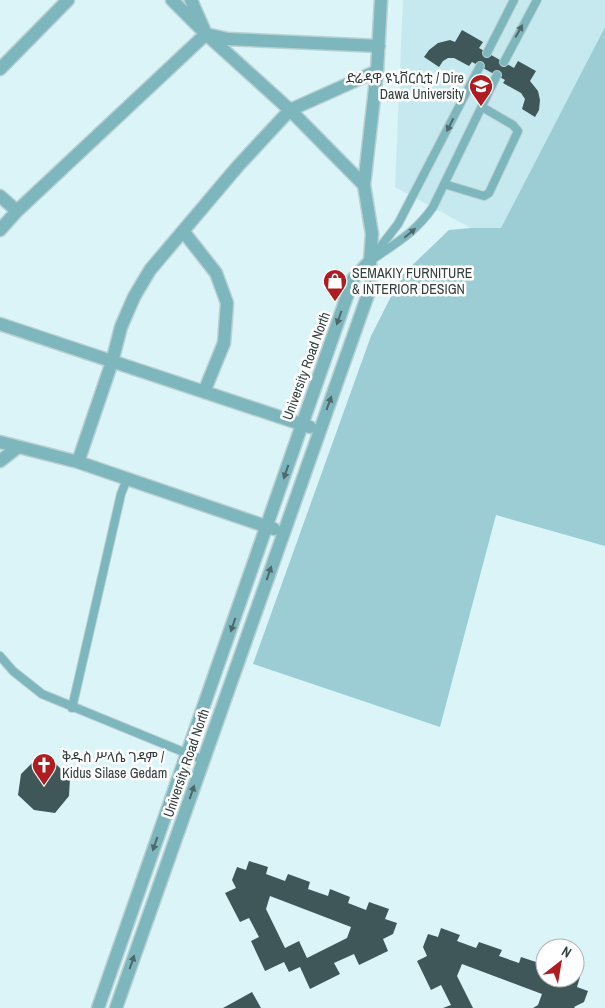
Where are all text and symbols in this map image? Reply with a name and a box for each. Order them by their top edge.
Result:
one-way arrow [515,24,524,37]
place label: ድሬዳዋ ዩኒቨርሲቲ / Dire Dawa University [346,69,464,103]
school or university icon: ድሬዳዋ ዩኒቨርሲቲ / Dire Dawa University [468,73,494,107]
one-way arrow [446,118,454,132]
one-way arrow [403,228,416,239]
place label: SEMAKIY FURNITURE & INTERIOR DESIGN [352,264,472,298]
shop icon: SEMAKIY FURNITURE & INTERIOR DESIGN [322,268,348,302]
street label: University Road North [278,310,334,422]
one-way arrow [335,311,343,326]
one-way arrow [325,395,333,410]
one-way arrow [281,464,289,479]
one-way arrow [265,565,273,580]
one-way arrow [228,618,236,633]
street label: University Road North [159,706,213,820]
place label: ቅዱስ ሥላሴ ገዳም / Kidus Silase Gedam [62,748,167,782]
church icon: ቅዱስ ሥላሴ ገዳም / Kidus Silase Gedam [31,752,57,786]
one-way arrow [188,784,196,799]
one-way arrow [151,837,159,852]
north arrow [535,938,585,988]
text: N [559,942,575,962]
one-way arrow [128,954,136,969]

